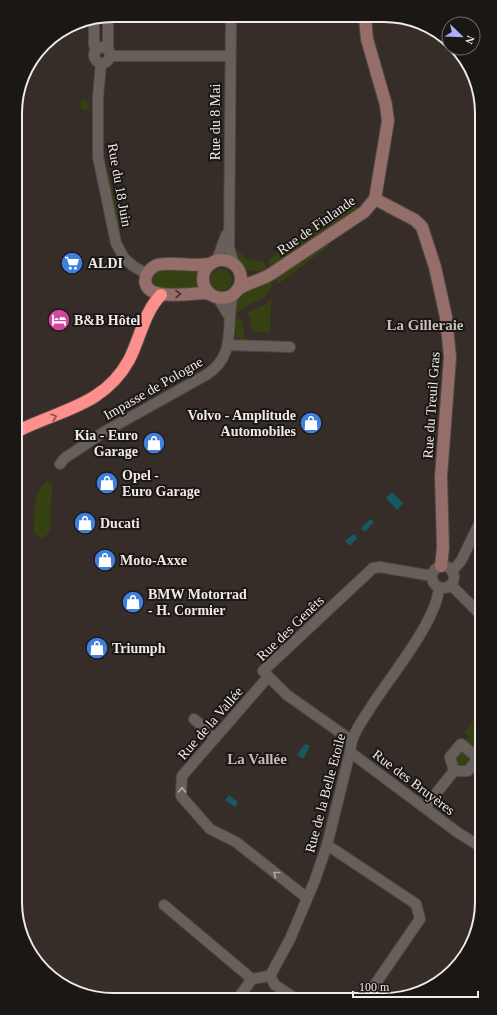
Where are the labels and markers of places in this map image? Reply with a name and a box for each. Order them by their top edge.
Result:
supermarket icon: ALDI [59,250,85,276]
place label: ALDI [88,256,123,271]
hotel icon: B&B Hôtel [46,307,72,333]
place label: B&B Hôtel [74,313,141,328]
place label: Volvo - Amplitude Automobiles [188,408,297,439]
shop icon: Volvo - Amplitude Automobiles [298,410,324,436]
place label: Kia - Euro Garage [74,428,138,459]
shop icon: Kia - Euro Garage [141,430,167,456]
place label: Opel - Euro Garage [122,468,200,499]
shop icon: Opel - Euro Garage [94,470,120,496]
shop icon: Ducati [72,510,98,536]
place label: Ducati [100,516,140,531]
shop icon: Moto-Axxe [92,547,118,573]
place label: Moto-Axxe [120,553,187,568]
place label: BMW Motorrad - H. Cormier [148,587,247,618]
shop icon: BMW Motorrad - H. Cormier [120,589,146,615]
shop icon: Triumph [84,635,110,661]
place label: Triumph [112,641,166,656]

